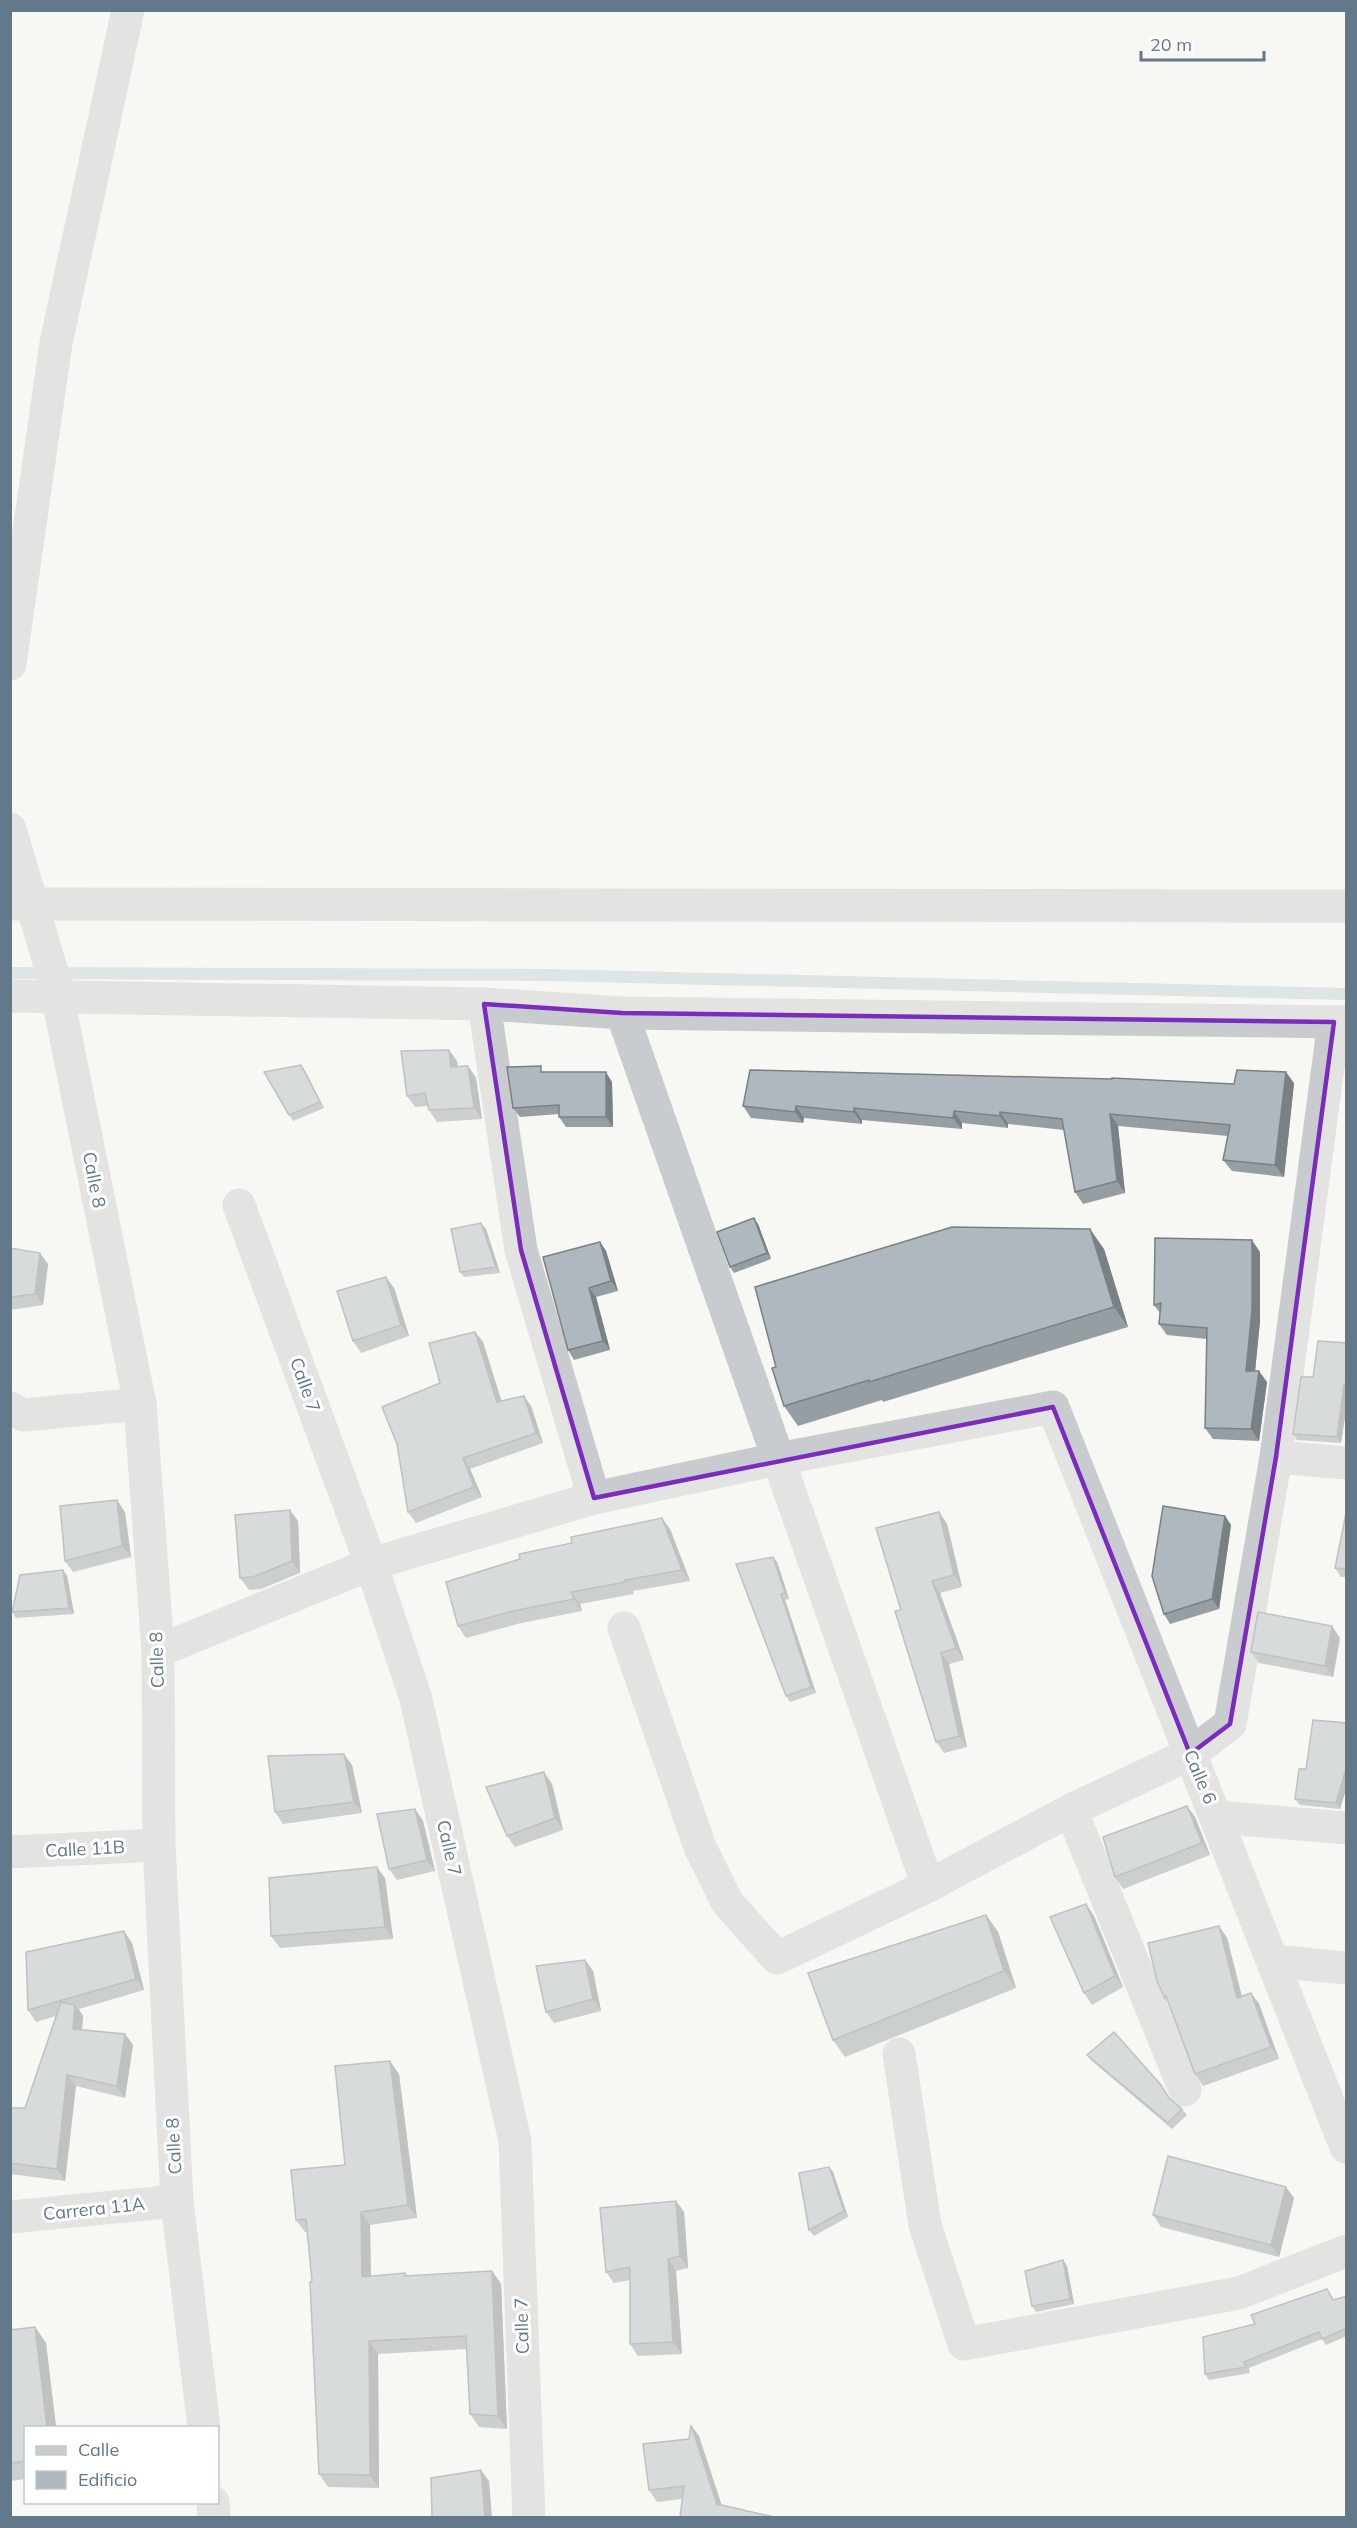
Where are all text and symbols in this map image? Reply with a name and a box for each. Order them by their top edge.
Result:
scale bar [1141,24,1264,62]
text: 20 m [1150,33,1192,56]
street label: Calle 8 [78,1150,111,1210]
street label: Calle 7 [285,1354,326,1415]
street label: Calle 8 [144,1631,169,1689]
street label: Calle 6 [1179,1746,1222,1807]
street label: Calle 7 [432,1818,467,1878]
street label: Calle 11B [45,1835,125,1862]
street label: Calle 8 [161,2117,186,2175]
street label: Carrera 11A [42,2192,146,2225]
street label: Calle 7 [509,2297,534,2355]
legend [24,2426,219,2504]
text: Calle [78,2438,119,2461]
text: Edificio [78,2468,137,2491]

